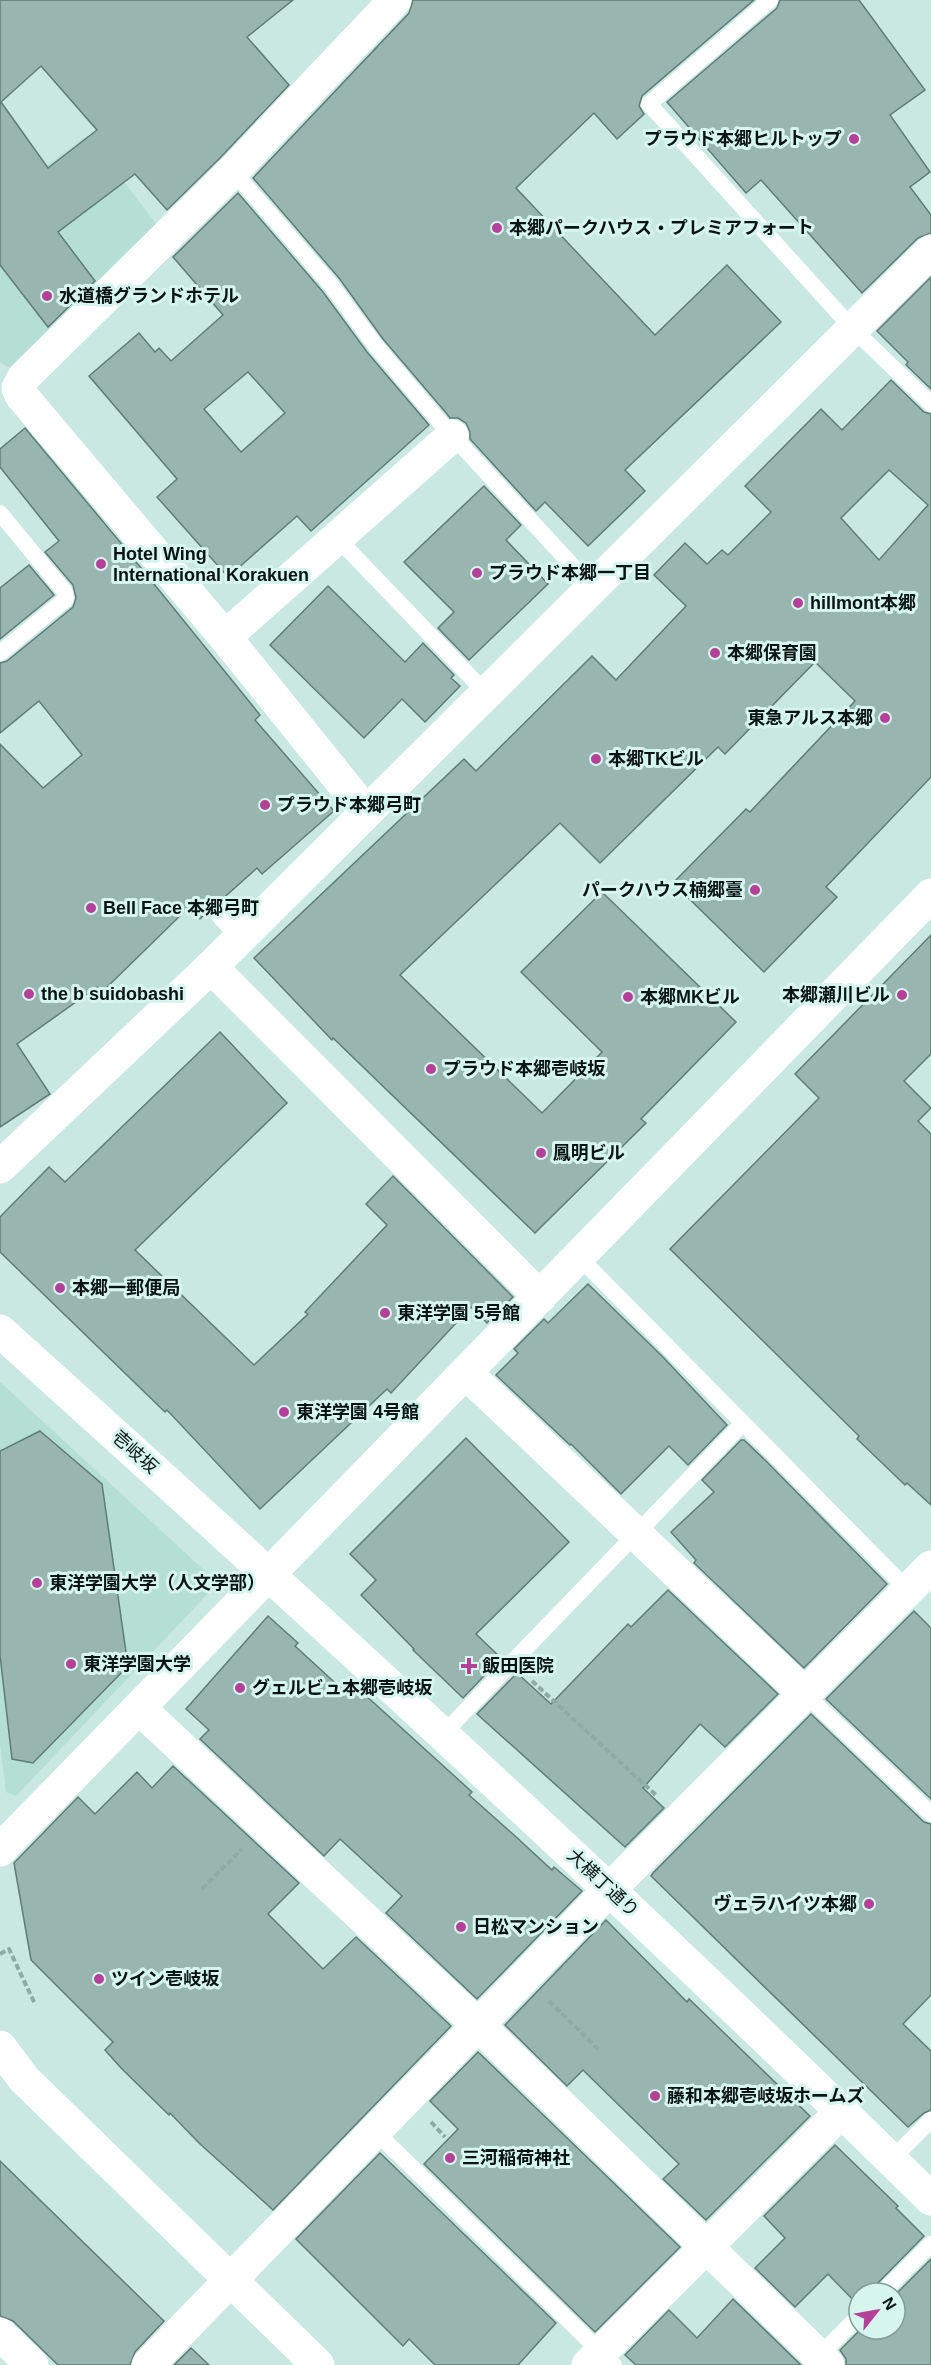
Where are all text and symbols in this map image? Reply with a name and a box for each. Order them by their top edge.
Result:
place label: プラウド本郷ヒルトップ [644,129,842,149]
marker: プラウド本郷ヒルトップ [847,132,861,146]
place label: 本郷パークハウス・プレミアフォート [509,218,814,238]
marker: 本郷パークハウス・プレミアフォート [490,221,504,235]
place label: 水道橋グランドホテル [59,286,239,306]
marker: 水道橋グランドホテル [40,289,54,303]
place label: Hotel Wing International Korakuen [113,544,309,585]
marker: Hotel Wing International Korakuen [94,557,108,571]
place label: プラウド本郷一丁目 [489,563,651,583]
marker: プラウド本郷一丁目 [470,566,484,580]
place label: hillmont本郷 [810,593,916,613]
marker: hillmont本郷 [791,596,805,610]
place label: 本郷保育園 [727,643,817,663]
marker: 本郷保育園 [708,646,722,660]
place label: 東急アルス本郷 [747,708,873,728]
marker: 東急アルス本郷 [878,711,892,725]
place label: 本郷TKビル [608,749,704,769]
marker: 本郷TKビル [589,752,603,766]
place label: プラウド本郷弓町 [277,795,421,815]
marker: プラウド本郷弓町 [258,798,272,812]
place label: パークハウス楠郷臺 [582,880,743,900]
marker: パークハウス楠郷臺 [748,883,762,897]
place label: Bell Face 本郷弓町 [103,898,259,918]
marker: Bell Face 本郷弓町 [84,901,98,915]
place label: the b suidobashi [41,984,184,1004]
place label: 本郷瀬川ビル [782,985,890,1005]
marker: the b suidobashi [22,987,36,1001]
place label: 本郷MKビル [640,987,740,1007]
marker: 本郷瀬川ビル [895,988,909,1002]
marker: 本郷MKビル [621,990,635,1004]
place label: プラウド本郷壱岐坂 [443,1059,606,1079]
marker: プラウド本郷壱岐坂 [424,1062,438,1076]
place label: 鳳明ビル [553,1143,625,1163]
marker: 鳳明ビル [534,1146,548,1160]
place label: 本郷一郵便局 [72,1278,180,1298]
marker: 本郷一郵便局 [53,1281,67,1295]
place label: 東洋学園 5号館 [397,1303,520,1323]
marker: 東洋学園 5号館 [378,1306,392,1320]
place label: 東洋学園 4号館 [296,1402,419,1422]
marker: 東洋学園 4号館 [277,1405,291,1419]
street label: 壱岐坂 [108,1427,162,1477]
place label: 東洋学園大学（人文学部） [49,1573,265,1593]
marker: 東洋学園大学（人文学部） [30,1576,44,1590]
place label: 東洋学園大学 [83,1654,191,1674]
place label: 飯田医院 [482,1656,554,1676]
marker: 東洋学園大学 [64,1657,78,1671]
marker: 飯田医院 [460,1657,478,1675]
place label: グェルビュ本郷壱岐坂 [252,1678,433,1698]
marker: グェルビュ本郷壱岐坂 [233,1681,247,1695]
street label: 大横丁通り [563,1845,643,1921]
place label: ヴェラハイツ本郷 [714,1893,857,1914]
marker: ヴェラハイツ本郷 [862,1897,876,1911]
place label: 日松マンション [473,1917,599,1937]
marker: 日松マンション [454,1920,468,1934]
place label: ツイン壱岐坂 [111,1969,220,1989]
marker: ツイン壱岐坂 [92,1972,106,1986]
place label: 藤和本郷壱岐坂ホームズ [667,2086,864,2106]
marker: 藤和本郷壱岐坂ホームズ [648,2089,662,2103]
place label: 三河稲荷神社 [462,2148,570,2168]
marker: 三河稲荷神社 [443,2151,457,2165]
north arrow [847,2281,907,2341]
text: N [879,2294,900,2313]

